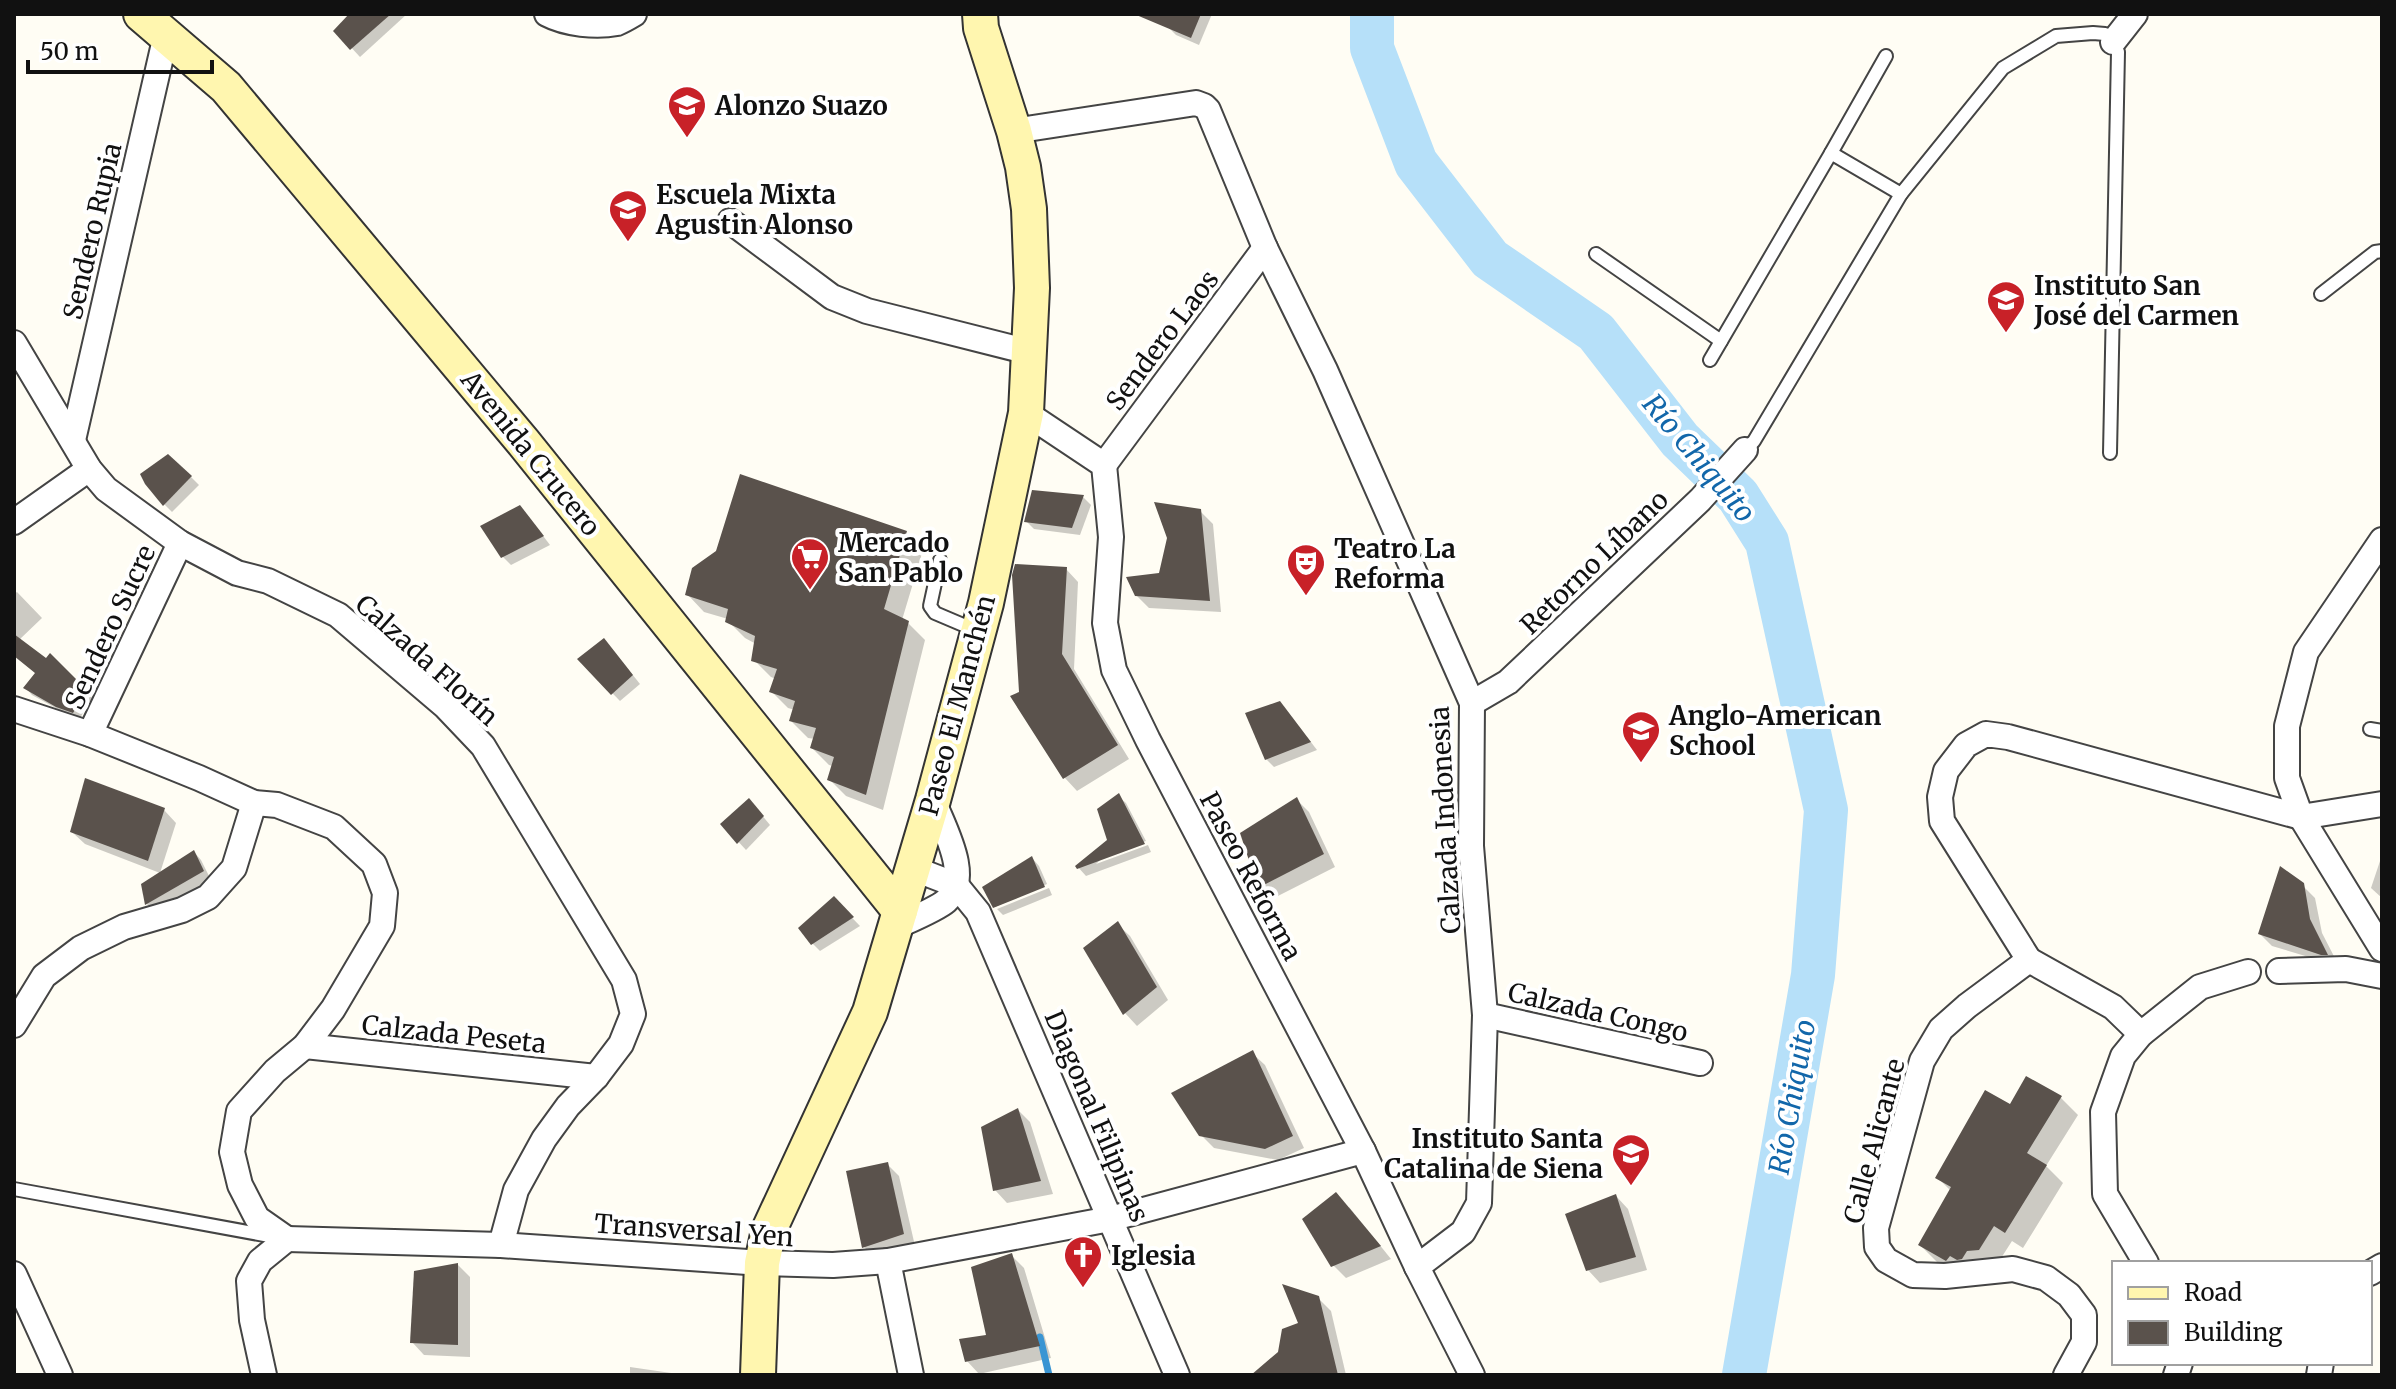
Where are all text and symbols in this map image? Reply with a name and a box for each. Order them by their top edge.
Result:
scale bar [28,24,212,74]
text: 50 m [40,36,99,67]
school or university icon: Alonzo Suazo [666,84,708,139]
place label: Alonzo Suazo [714,89,888,122]
street label: Sendero Rupia [56,139,128,323]
place label: Escuela Mixta Agustin Alonso [655,178,853,241]
school or university icon: Escuela Mixta Agustin Alonso [607,188,649,243]
street label: Sendero Laos [1099,263,1225,417]
place label: Instituto San José del Carmen [2033,269,2239,332]
school or university icon: Instituto San José del Carmen [1985,279,2027,334]
street label: Avenida Crucero [454,363,608,542]
water label: Río Chiquito [1635,387,1763,529]
street label: Retorno Líbano [1513,483,1675,641]
place label: Mercado San Pablo [838,526,963,589]
place label: Teatro La Reforma [1334,532,1456,595]
supermarket icon: Mercado San Pablo [789,536,831,591]
street label: Sendero Sucre [58,540,162,714]
theatre icon: Teatro La Reforma [1285,542,1327,597]
street label: Calzada Florín [349,587,505,733]
street label: Paseo El Manchén [912,591,1002,819]
place label: Anglo-American School [1668,699,1882,762]
street label: Calzada Indonesia [1423,705,1467,934]
school or university icon: Anglo-American School [1620,709,1662,764]
street label: Paseo Reforma [1193,786,1309,966]
street label: Calzada Congo [1505,975,1691,1049]
street label: Diagonal Filipinas [1038,1005,1156,1227]
street label: Calzada Peseta [360,1008,548,1060]
water label: Río Chiquito [1761,1017,1823,1177]
street label: Calle Alicante [1836,1055,1912,1227]
place label: Instituto Santa Catalina de Siena [1384,1122,1603,1185]
school or university icon: Instituto Santa Catalina de Siena [1610,1132,1652,1187]
street label: Transversal Yen [593,1207,795,1253]
church icon: Iglesia [1062,1234,1104,1289]
place label: Iglesia [1111,1239,1196,1272]
legend [2112,1261,2372,1365]
text: Road [2184,1277,2242,1308]
text: Building [2184,1317,2283,1348]

